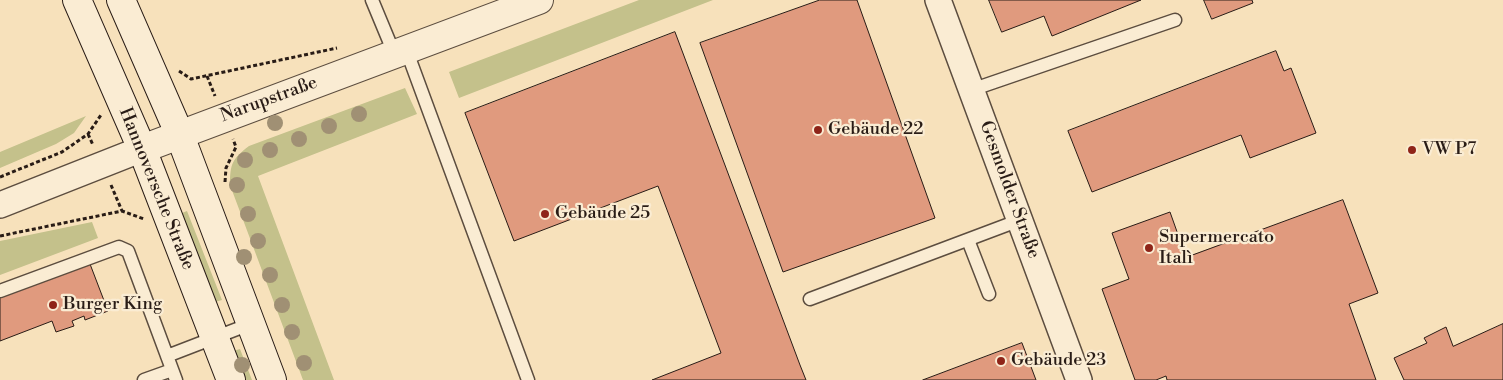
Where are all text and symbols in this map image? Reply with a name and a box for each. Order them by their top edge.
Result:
street label: Narupstraße [218,72,320,128]
street label: Hannoversche Straße [114,105,198,273]
street label: Gesmolder Straße [974,118,1044,262]
place label: Gebäude 22 [828,119,924,141]
marker: Gebäude 22 [812,124,824,136]
place label: VW P7 [1422,139,1476,161]
marker: VW P7 [1406,144,1418,156]
place label: Gebäude 25 [555,203,650,225]
marker: Gebäude 25 [539,208,551,220]
place label: Supermercato Italì [1159,227,1274,270]
marker: Supermercato Italì [1143,242,1155,254]
place label: Burger King [63,294,162,316]
marker: Burger King [47,299,59,311]
place label: Gebäude 23 [1011,350,1106,372]
marker: Gebäude 23 [995,355,1007,367]

